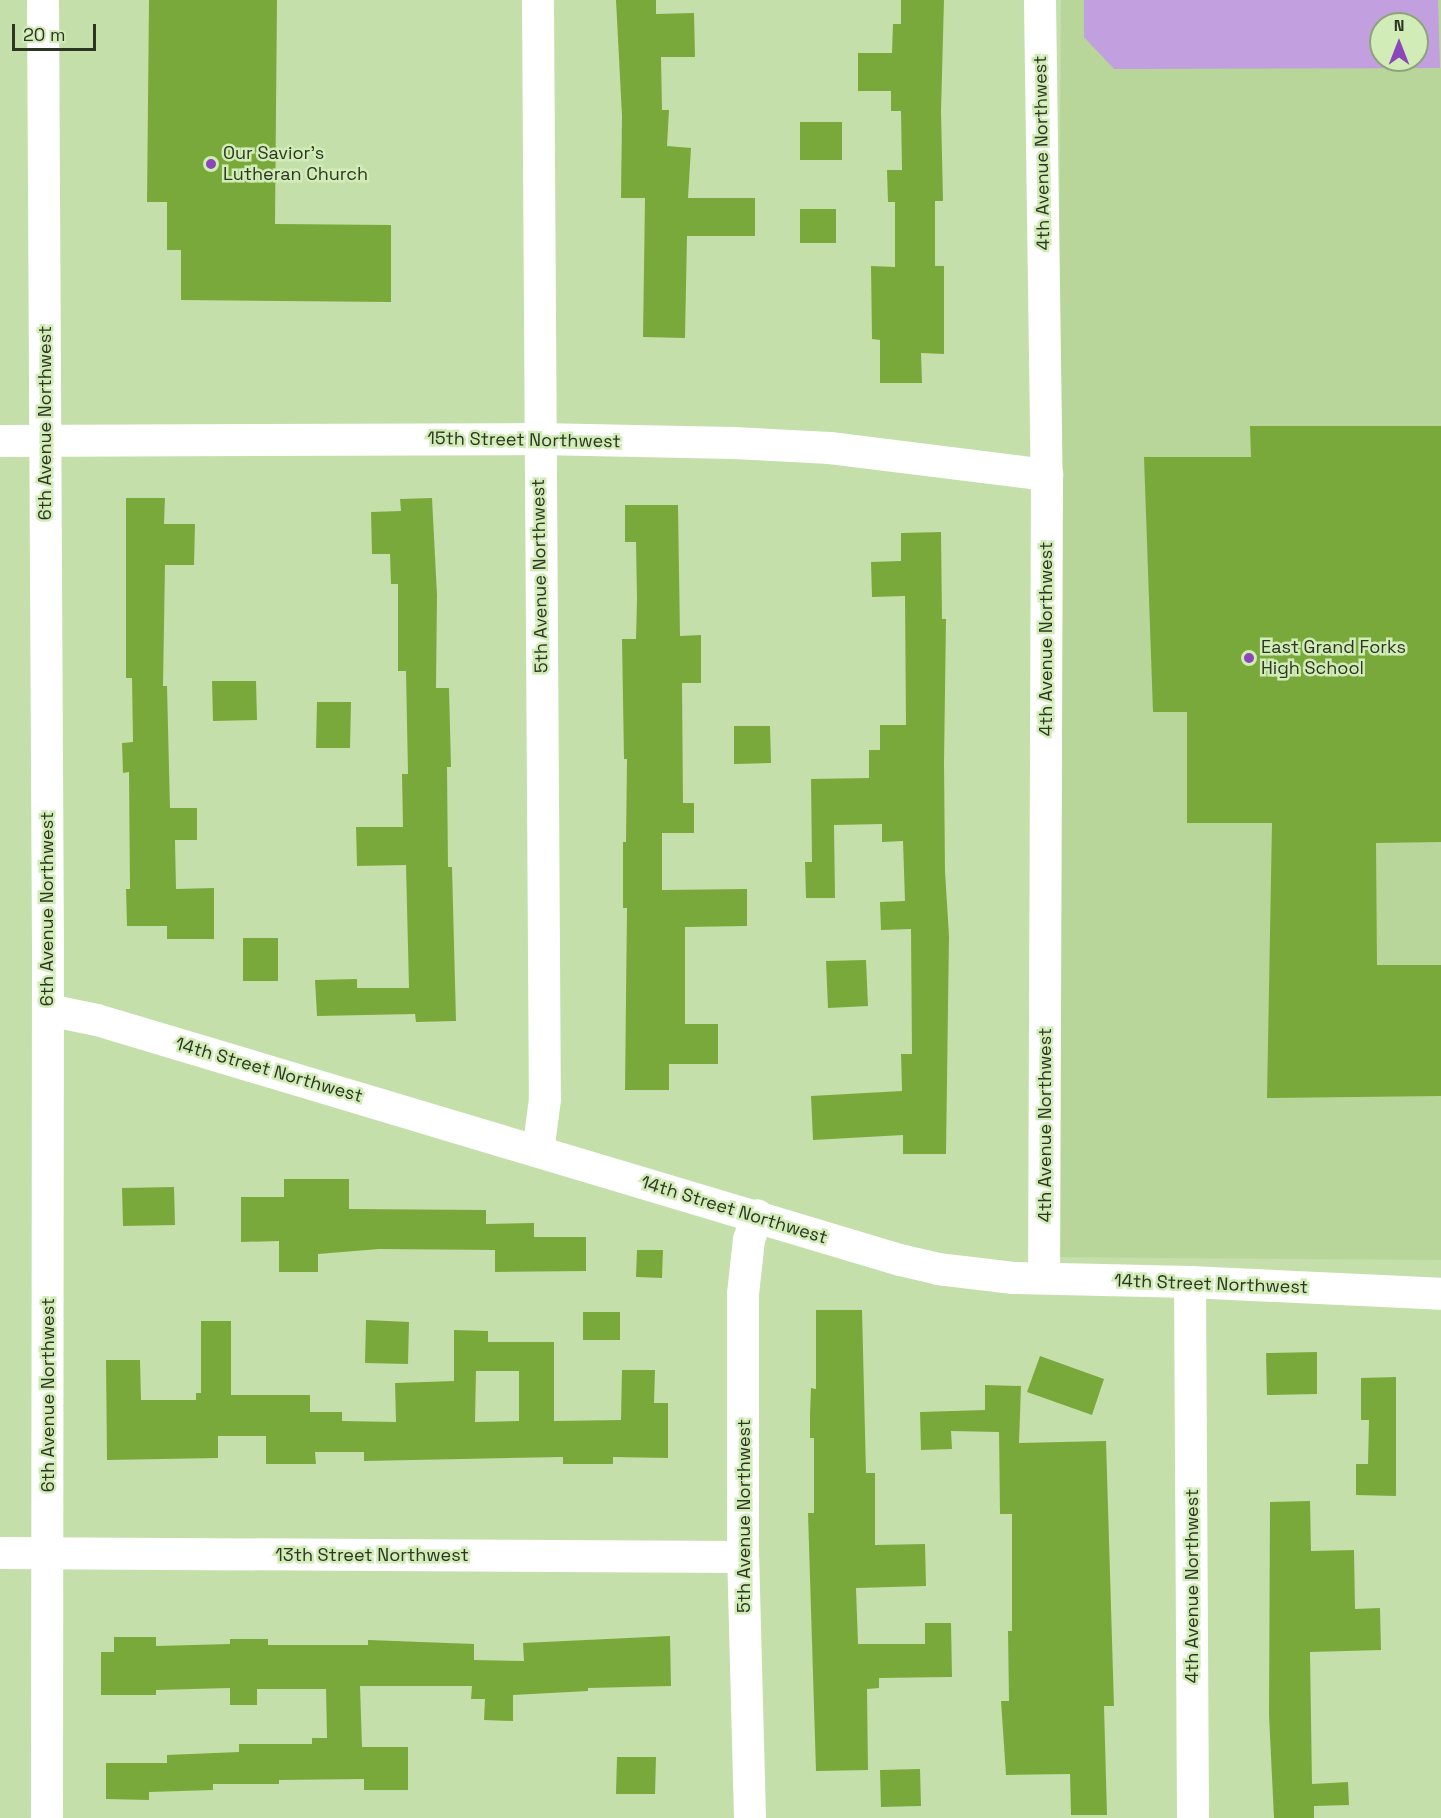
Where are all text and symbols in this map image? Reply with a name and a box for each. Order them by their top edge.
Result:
scale bar [15,12,99,50]
north arrow [1369,12,1429,72]
text: N [1394,15,1404,36]
text: 20 m [23,23,66,46]
street label: 4th Avenue Northwest [1030,55,1054,251]
place label: Our Savior's Lutheran Church [223,143,368,186]
marker: Our Savior's Lutheran Church [204,157,218,171]
street label: 6th Avenue Northwest [34,326,56,520]
street label: 15th Street Northwest [427,428,621,452]
street label: 5th Avenue Northwest [528,479,552,673]
street label: 4th Avenue Northwest [1035,542,1057,736]
place label: East Grand Forks High School [1261,637,1406,680]
marker: East Grand Forks High School [1242,651,1256,665]
street label: 6th Avenue Northwest [36,812,58,1006]
street label: 4th Avenue Northwest [1034,1028,1056,1222]
street label: 14th Street Northwest [173,1033,365,1107]
street label: 14th Street Northwest [638,1171,830,1249]
street label: 14th Street Northwest [1114,1270,1308,1298]
street label: 6th Avenue Northwest [37,1298,59,1492]
street label: 5th Avenue Northwest [733,1419,755,1613]
street label: 4th Avenue Northwest [1181,1489,1203,1683]
street label: 13th Street Northwest [275,1544,469,1566]

